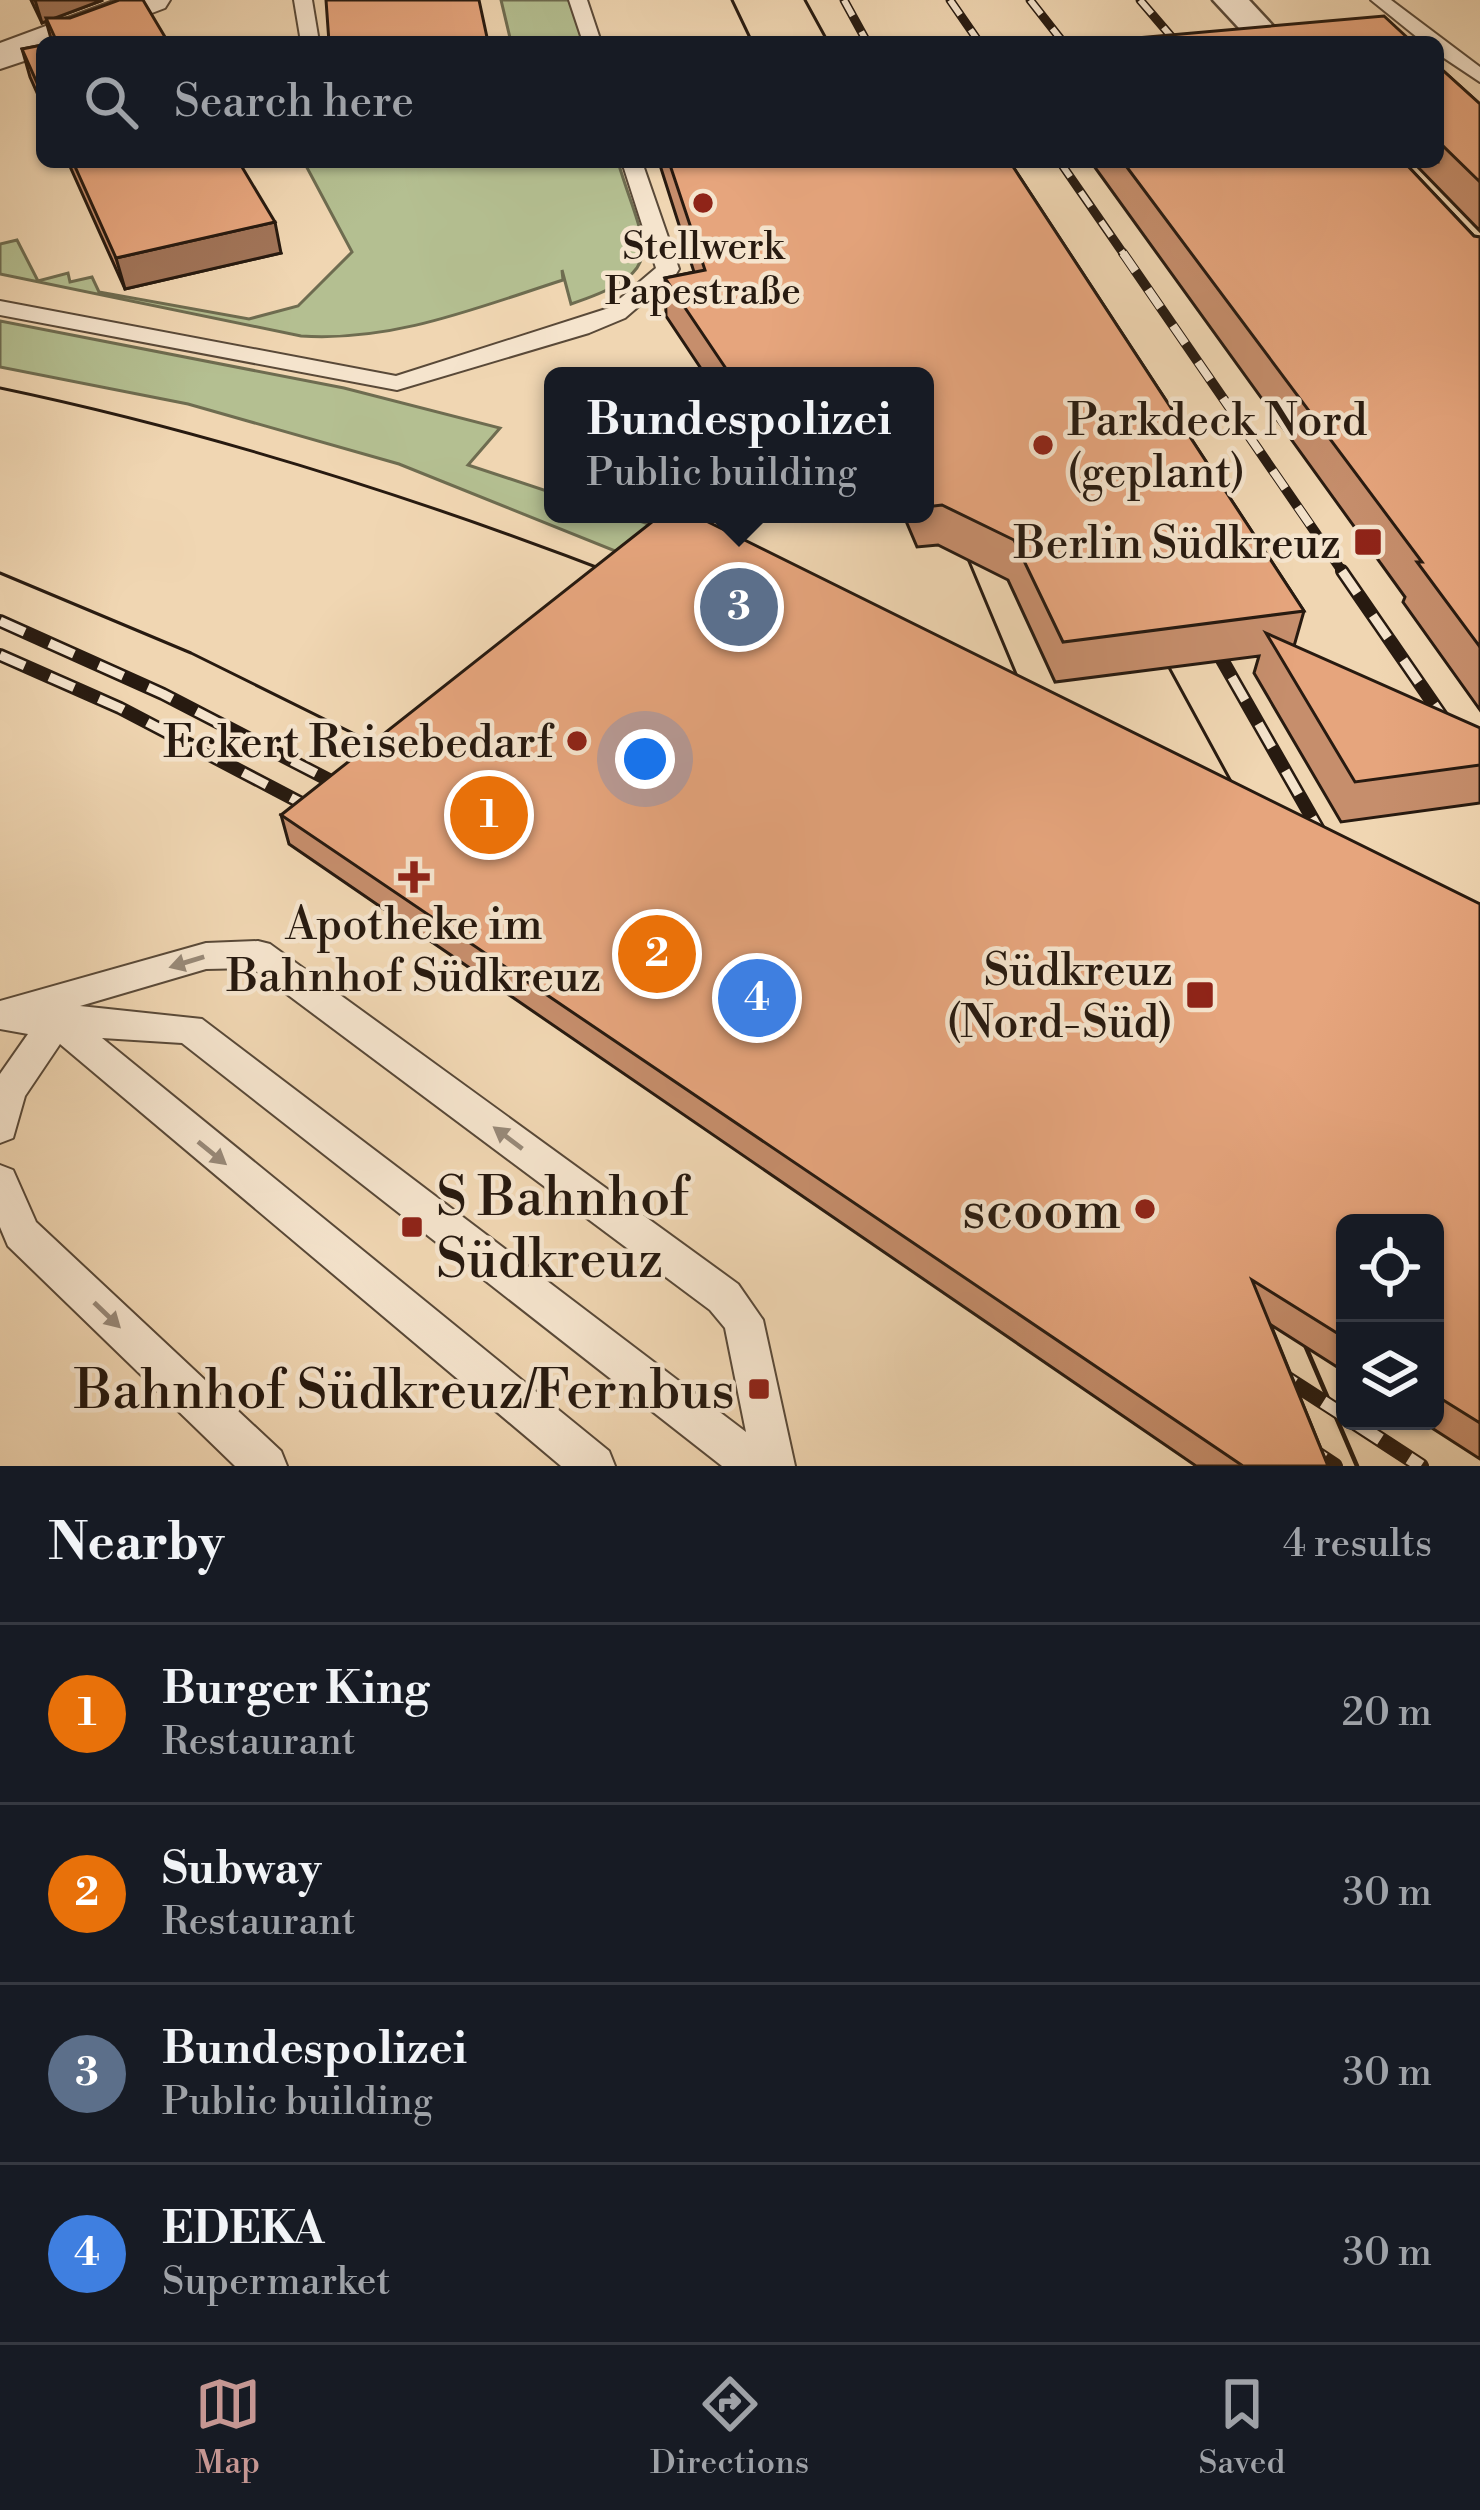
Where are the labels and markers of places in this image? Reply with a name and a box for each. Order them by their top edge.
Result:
marker: Stellwerk Papestraße [690,190,716,216]
place label: Stellwerk Papestraße [605,223,801,317]
place label: Parkdeck Nord (geplant) [1067,393,1368,502]
marker: Parkdeck Nord (geplant) [1030,432,1056,458]
place label: Berlin Südkreuz [1013,516,1341,573]
marker: Berlin Südkreuz [1352,526,1384,558]
pin: 3 [700,562,778,652]
place label: Eckert Reisebedarf [163,715,555,772]
marker: Eckert Reisebedarf [564,728,590,754]
pin: 1 [450,770,528,860]
marker: Apotheke im Bahnhof Südkreuz [401,864,427,890]
place label: Apotheke im Bahnhof Südkreuz [226,897,601,1006]
pin: 2 [618,909,696,999]
place label: Südkreuz (Nord-Süd) [946,943,1173,1052]
pin: 4 [718,953,796,1043]
marker: Südkreuz (Nord-Süd) [1184,979,1216,1011]
place label: S Bahnhof Südkreuz [436,1165,691,1295]
place label: scoom [962,1178,1121,1246]
marker: scoom [1132,1196,1158,1222]
marker: S Bahnhof Südkreuz [399,1214,425,1240]
place label: Bahnhof Südkreuz/Fernbus [74,1358,735,1426]
marker: Bahnhof Südkreuz/Fernbus [746,1376,772,1402]

